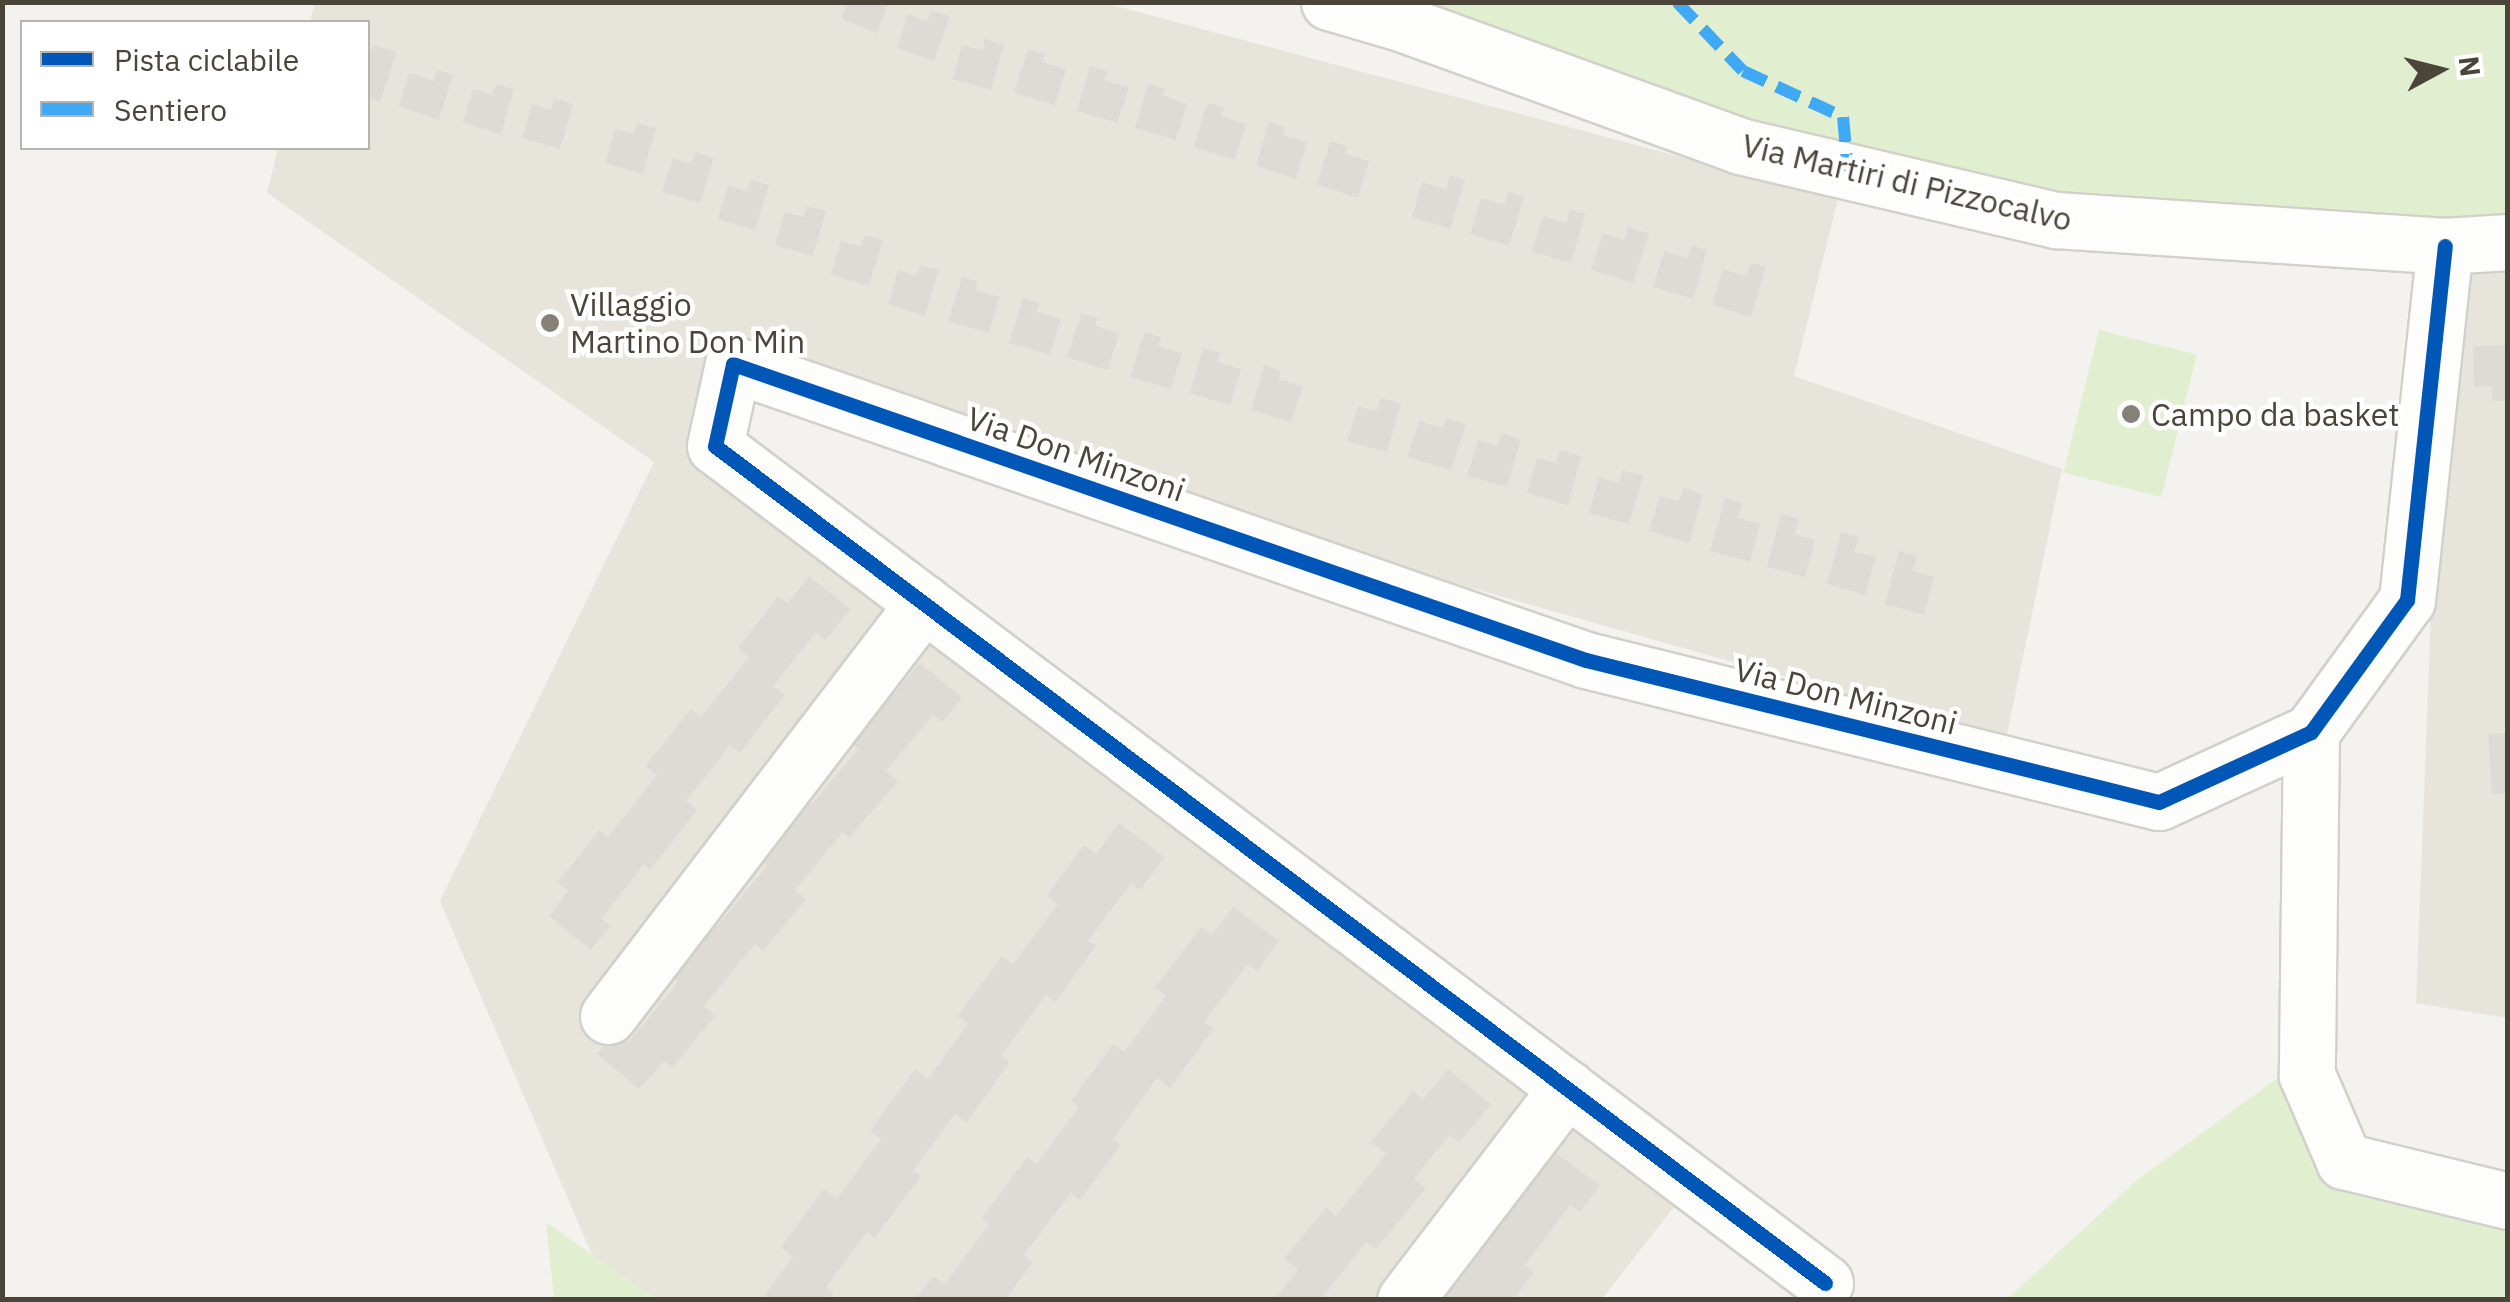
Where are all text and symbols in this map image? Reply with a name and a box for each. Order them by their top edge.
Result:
legend [20,20,370,150]
north arrow [2390,20,2490,120]
text: Pista ciclabile [114,40,299,79]
text: N [2451,54,2490,79]
text: Sentiero [114,90,227,129]
street label: Via Martiri di Pizzocalvo [1738,125,2076,239]
place label: Villaggio Martino Don Min [570,286,805,361]
marker: Villaggio Martino Don Min [539,312,561,334]
place label: Campo da basket [2151,395,2399,433]
street label: Via Don Minzoni [962,399,1190,509]
marker: Campo da basket [2120,403,2142,425]
street label: Via Don Minzoni [1731,650,1961,742]

